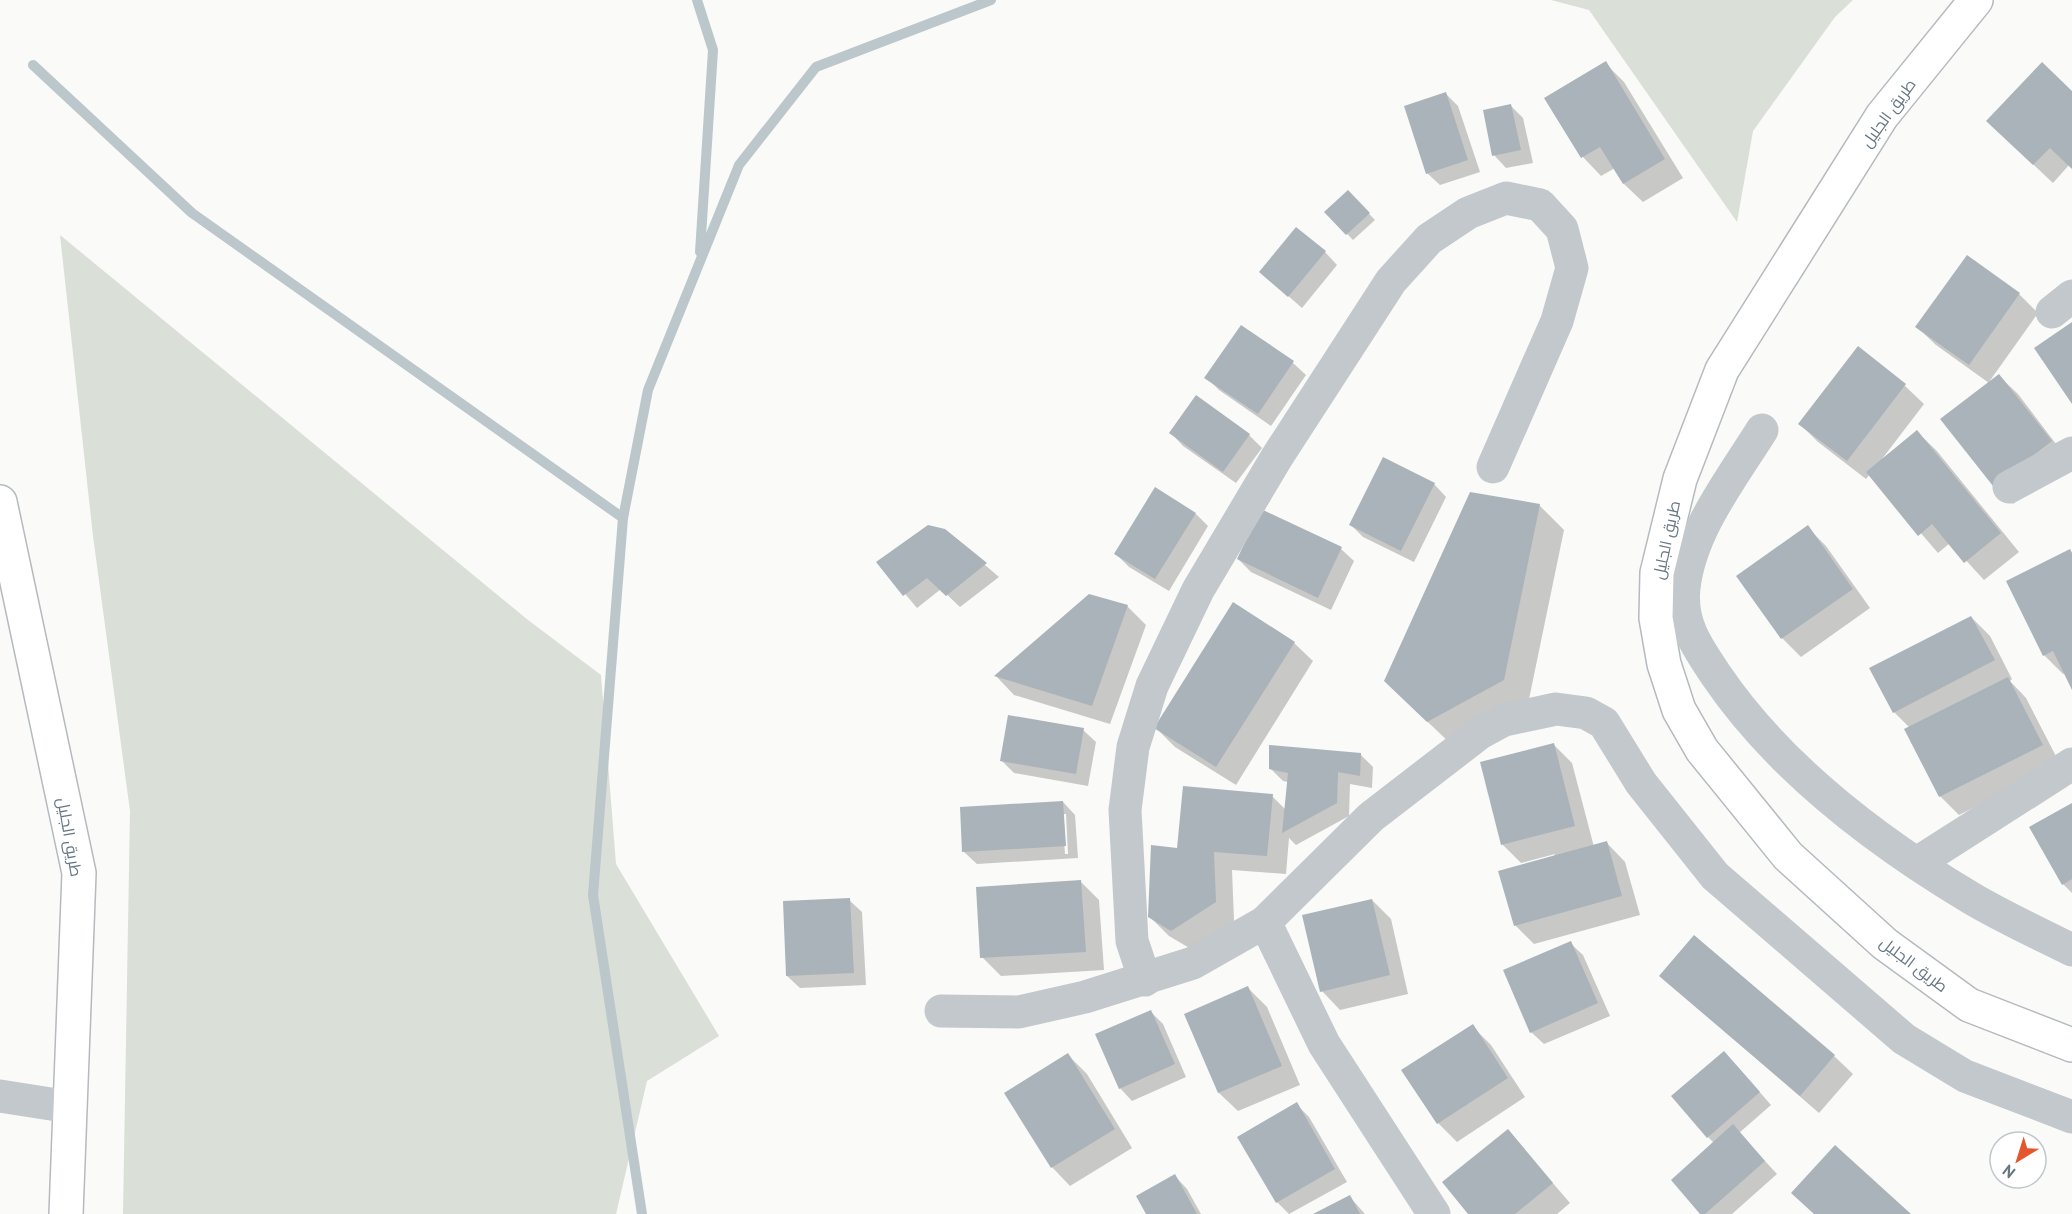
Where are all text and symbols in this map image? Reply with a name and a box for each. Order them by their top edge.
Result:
street label: طريق الجليل [1856,75,1920,152]
street label: طريق الجليل [1648,499,1685,581]
street label: طريق الجليل [52,796,87,878]
street label: طريق الجليل [1875,932,1952,997]
north arrow [1988,1130,2048,1190]
text: N [1998,1161,2019,1183]

